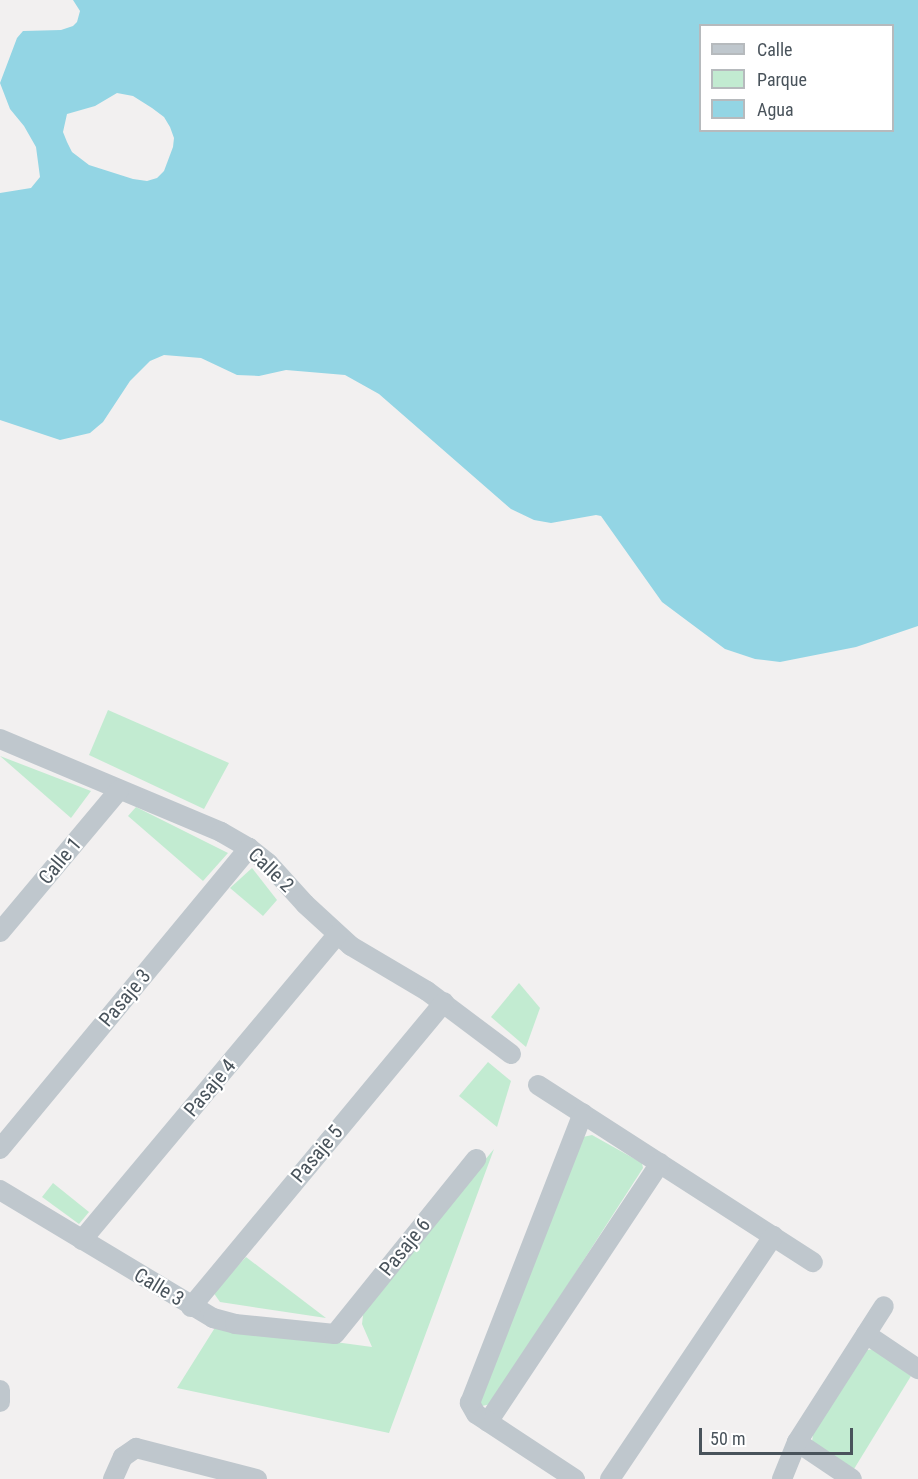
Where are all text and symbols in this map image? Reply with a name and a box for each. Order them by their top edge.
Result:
legend [699,24,894,132]
text: Calle [757,39,793,60]
text: Parque [757,69,807,90]
text: Agua [757,99,794,120]
street label: Calle 1 [33,833,87,889]
street label: Calle 2 [243,843,299,897]
street label: Pasaje 3 [94,964,156,1032]
street label: Pasaje 4 [179,1054,241,1122]
street label: Pasaje 5 [286,1120,348,1188]
street label: Pasaje 6 [374,1213,436,1281]
street label: Calle 3 [130,1263,188,1311]
scale bar [702,1416,856,1454]
text: 50 m [710,1428,745,1449]

